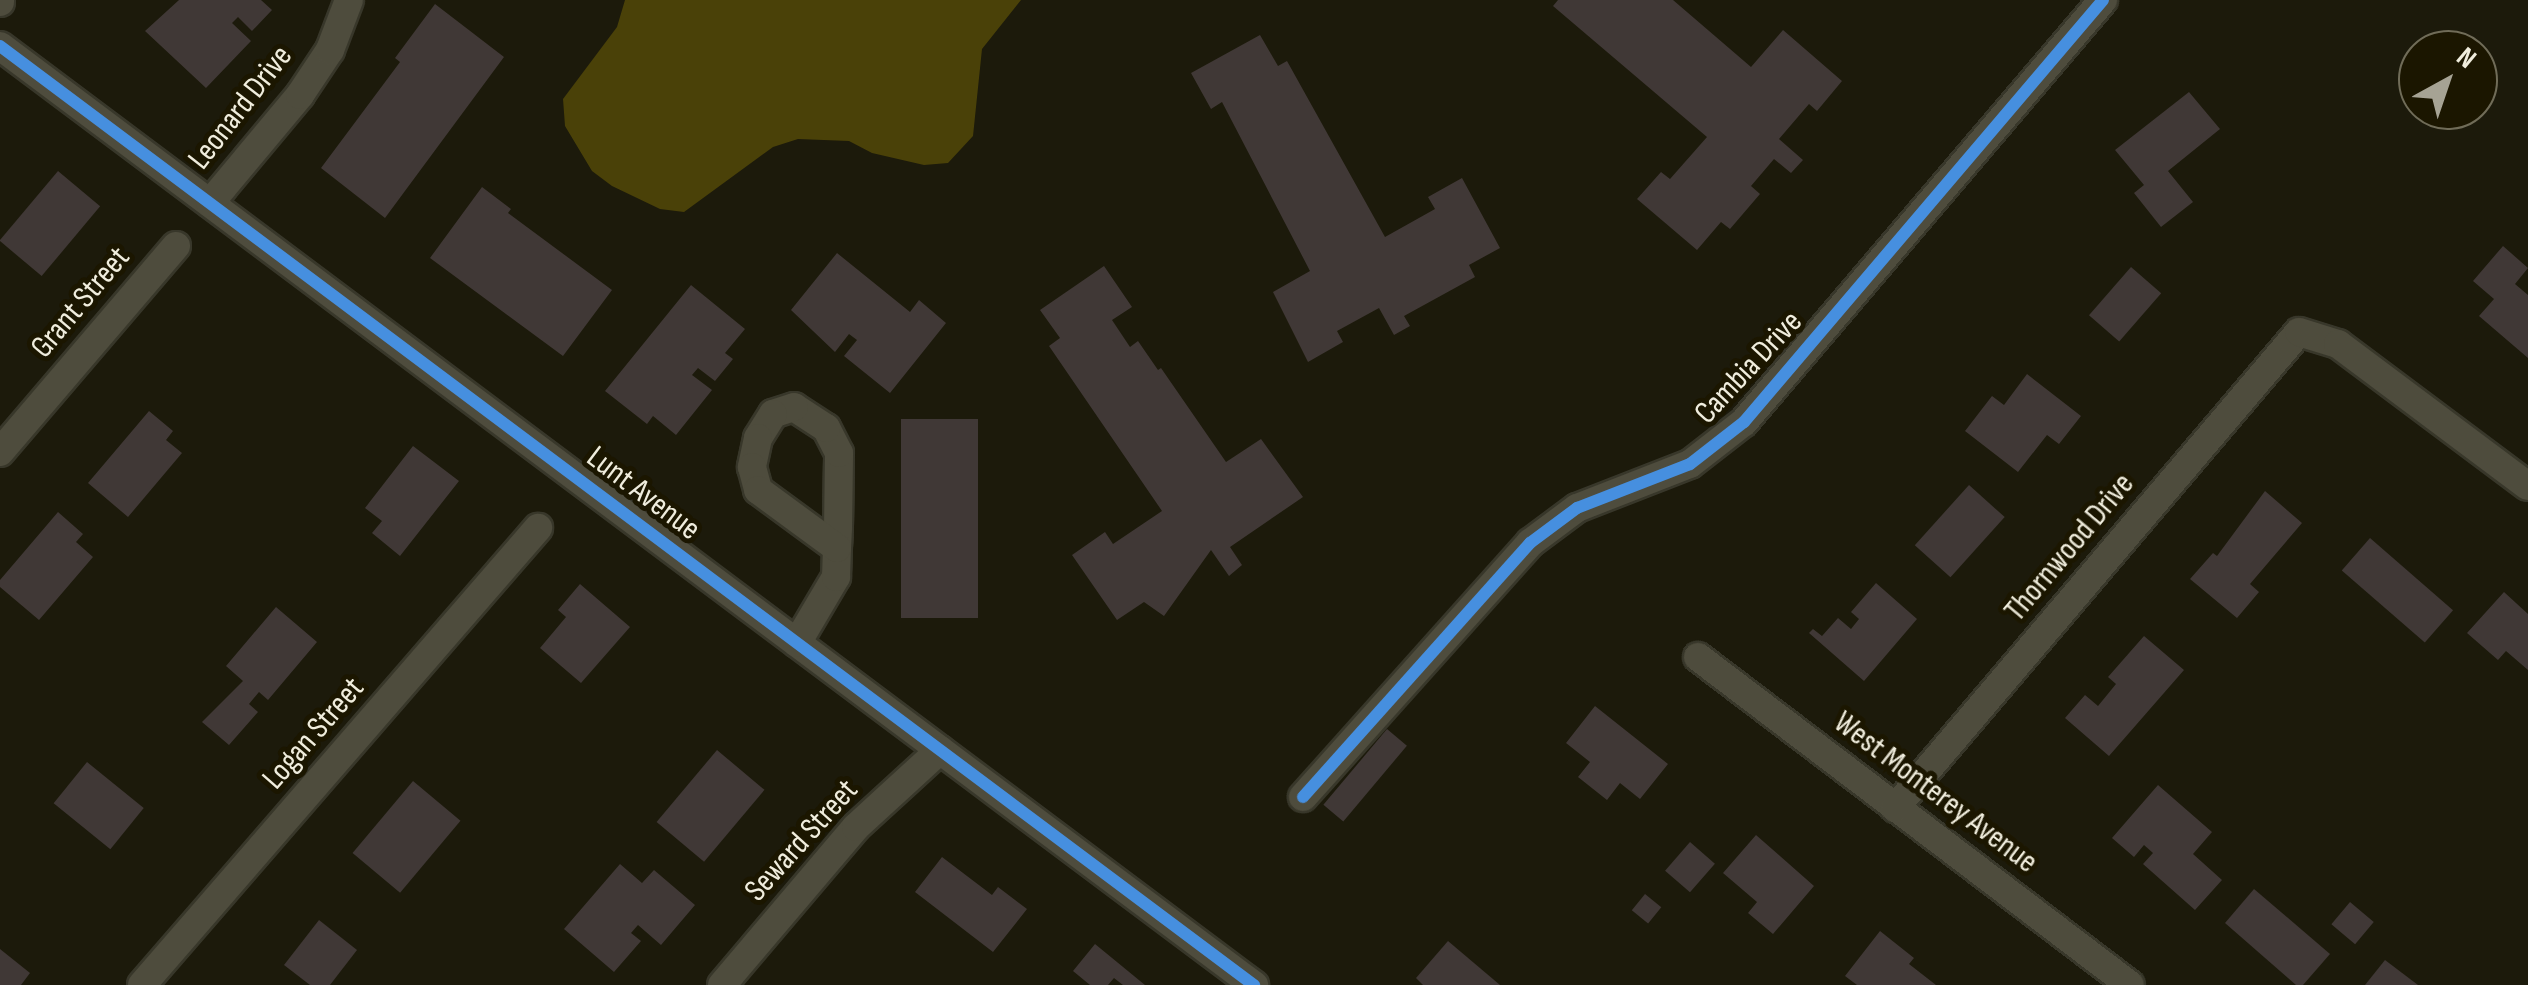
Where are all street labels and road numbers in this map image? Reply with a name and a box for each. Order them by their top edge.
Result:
street label: Leonard Drive [181,38,301,178]
street label: Grant Street [23,240,139,366]
street label: Cambia Drive [1687,304,1811,432]
street label: Lunt Avenue [579,439,707,549]
street label: Thornwood Drive [1997,466,2143,630]
street label: Logan Street [255,670,373,798]
street label: West Monterey Avenue [1826,704,2044,882]
street label: Seward Street [737,772,867,910]

